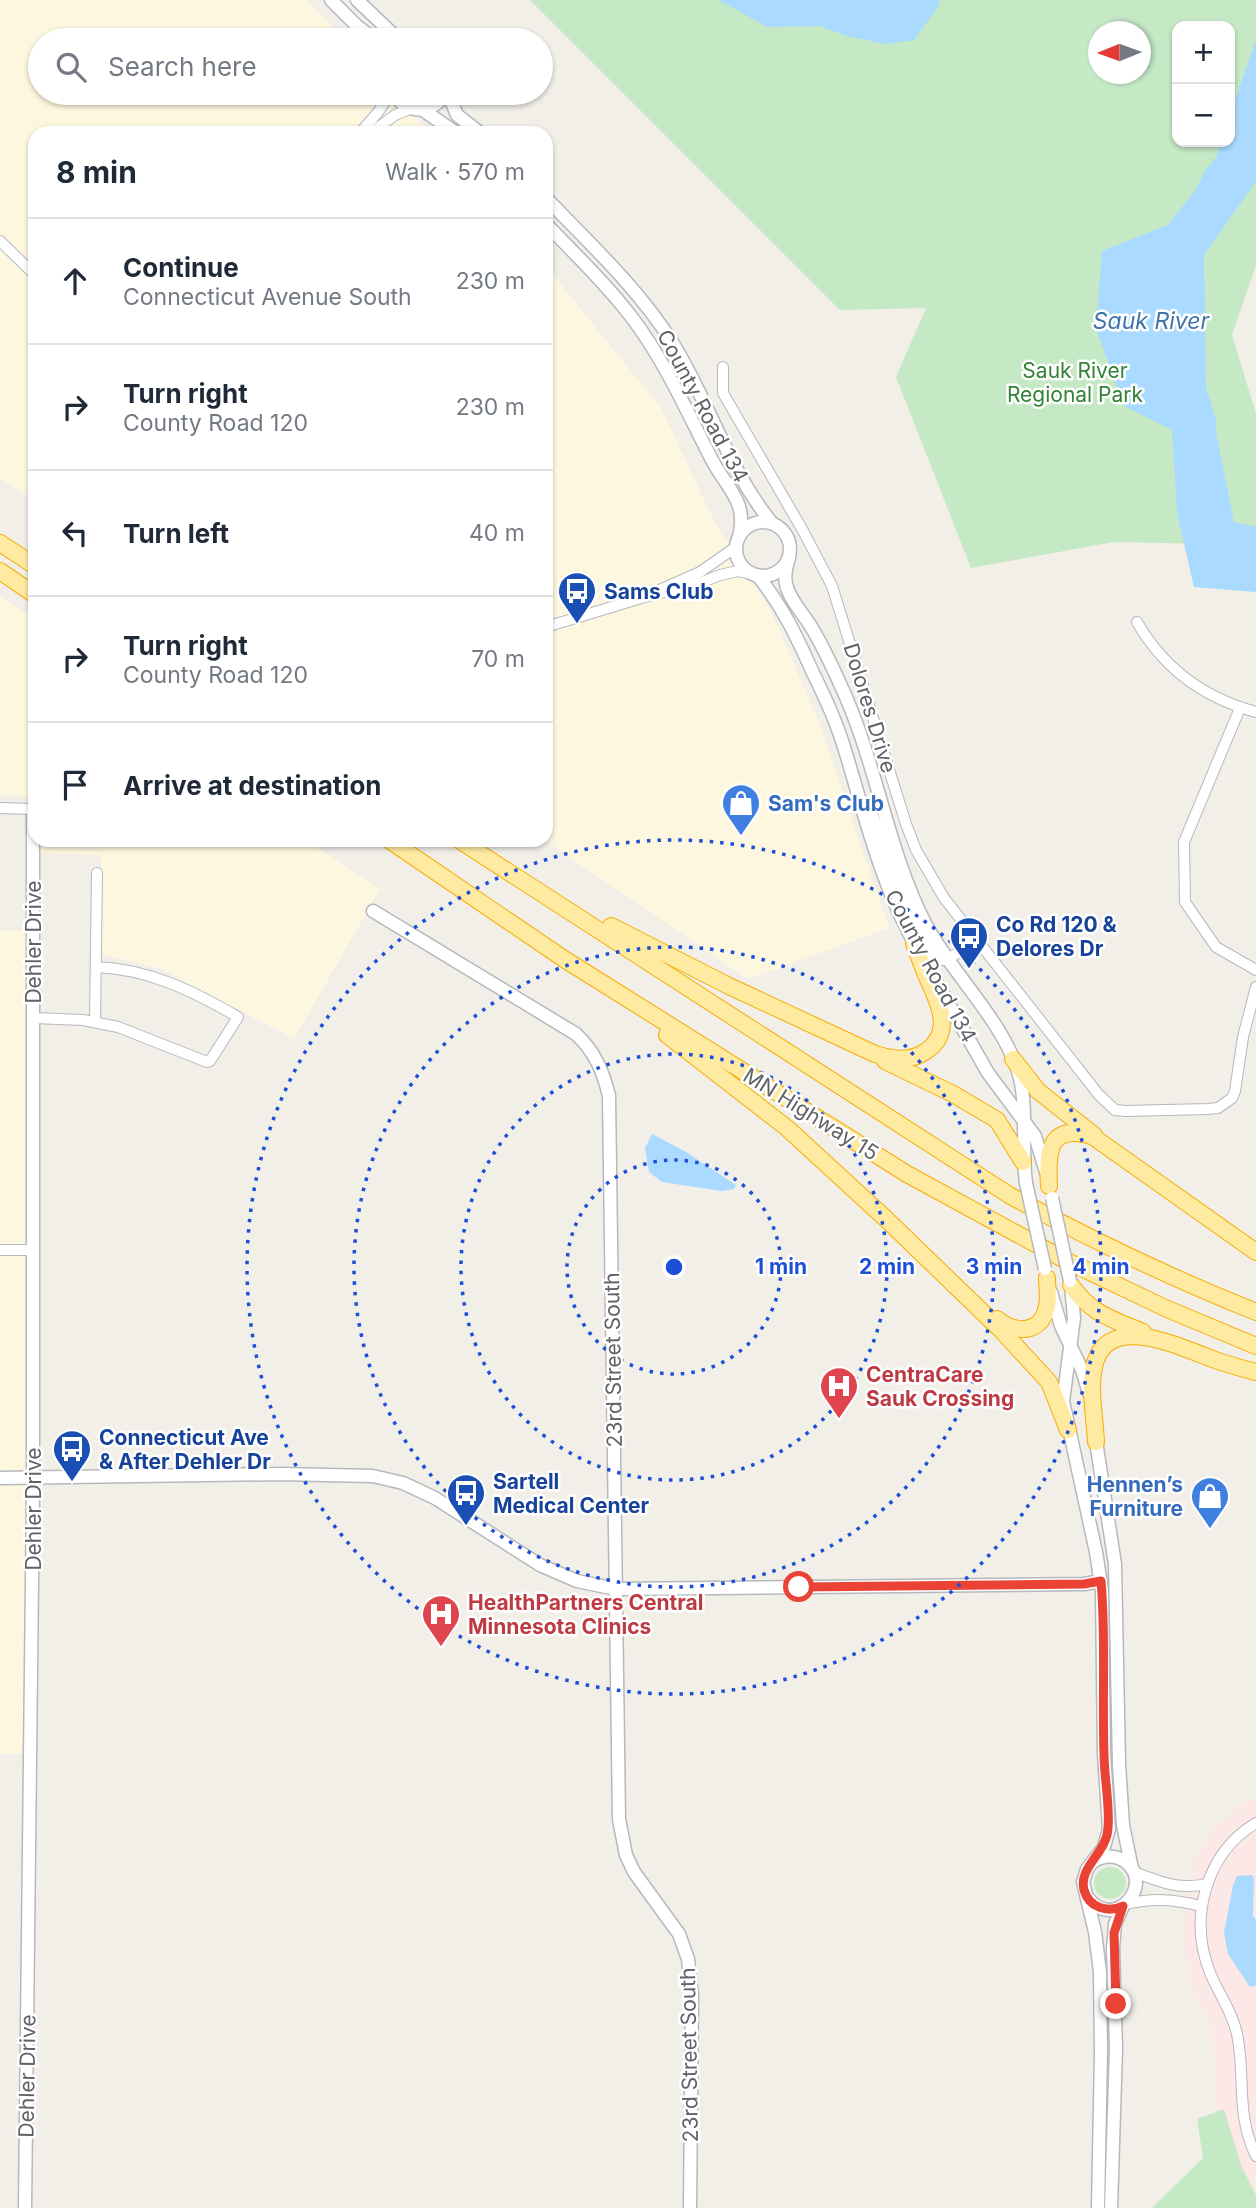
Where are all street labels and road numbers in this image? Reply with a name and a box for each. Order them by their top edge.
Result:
street label: County Road 134 [652,325,754,487]
street label: Dolores Drive [838,640,902,776]
street label: Dehler Drive [21,880,46,1004]
street label: County Road 134 [880,885,982,1047]
street label: MN Highway 15 [739,1062,883,1166]
street label: 23rd Street South [599,1272,627,1448]
street label: Dehler Drive [21,1447,46,1571]
street label: 23rd Street South [675,1967,703,2143]
street label: Dehler Drive [13,2014,41,2138]

